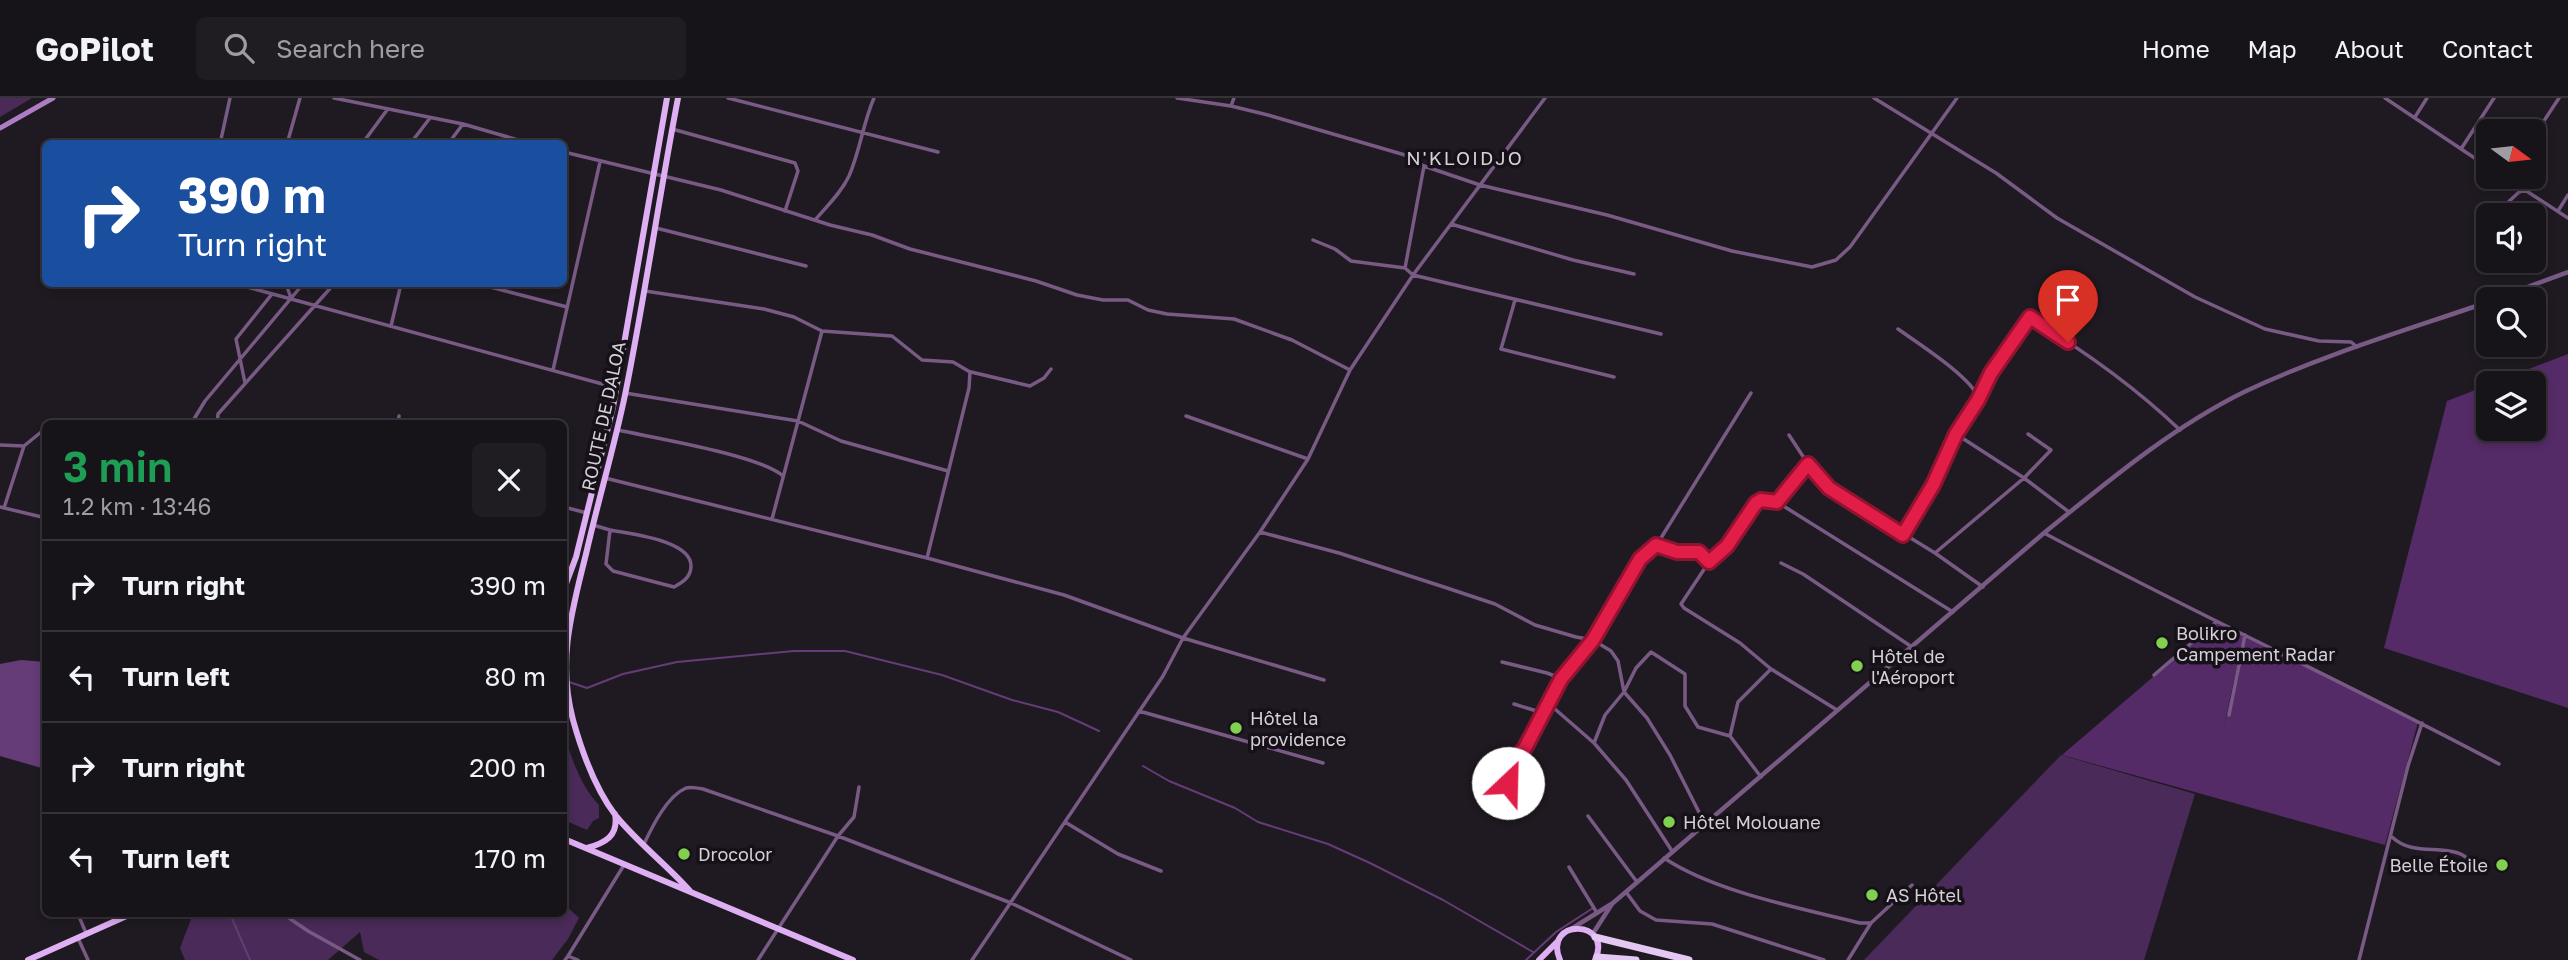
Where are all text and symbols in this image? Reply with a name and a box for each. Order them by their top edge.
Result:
search box [196,17,686,80]
text: GoPilot [35,29,154,68]
icon: search [220,29,258,67]
text: Search here [276,33,425,64]
text: Home [2142,34,2210,63]
text: Map [2248,34,2297,63]
text: About [2335,34,2404,63]
text: Contact [2442,34,2533,63]
north arrow [2476,119,2546,189]
map controls [2476,119,2546,441]
district label: N'KLOIDJO [1406,146,1524,169]
text: 390 m [178,165,326,224]
icon: right [63,168,154,259]
button: sound [2476,203,2546,273]
text: Turn right [178,225,327,263]
pin [2038,270,2098,342]
icon: arrive [2049,281,2087,319]
button: search [2476,287,2546,357]
street label: ROUTE DE DALOA [576,339,630,493]
button: layers [2476,371,2546,441]
text: 3 min [63,441,172,491]
button: close [472,443,546,517]
text: 1.2 km · 13:46 [63,492,211,520]
icon: right [63,567,101,605]
text: Turn right [122,570,245,601]
text: 390 m [469,570,546,601]
place label: Bolikro Campement Radar [2176,622,2335,665]
marker: Bolikro Campement Radar [2154,635,2170,651]
place label: Hôtel de l'Aéroport [1871,645,1955,688]
icon: left [63,658,101,696]
marker: Hôtel de l'Aéroport [1849,658,1865,674]
text: Turn left [122,661,230,692]
text: 80 m [485,661,546,692]
place label: Hôtel la providence [1250,707,1346,750]
marker: Hôtel la providence [1228,720,1244,736]
position arrow [1471,746,1545,820]
icon: right [63,749,101,787]
text: Turn right [122,752,245,783]
text: 200 m [469,752,546,783]
place label: Hôtel Molouane [1683,811,1821,833]
marker: Hôtel Molouane [1661,814,1677,830]
icon: left [63,840,101,878]
text: Turn left [122,843,230,874]
text: 170 m [474,843,546,874]
place label: Drocolor [698,843,772,865]
marker: Drocolor [676,846,692,862]
place label: Belle Étoile [2389,854,2488,876]
marker: Belle Étoile [2494,857,2510,873]
place label: AS Hôtel [1886,884,1962,906]
marker: AS Hôtel [1864,887,1880,903]

